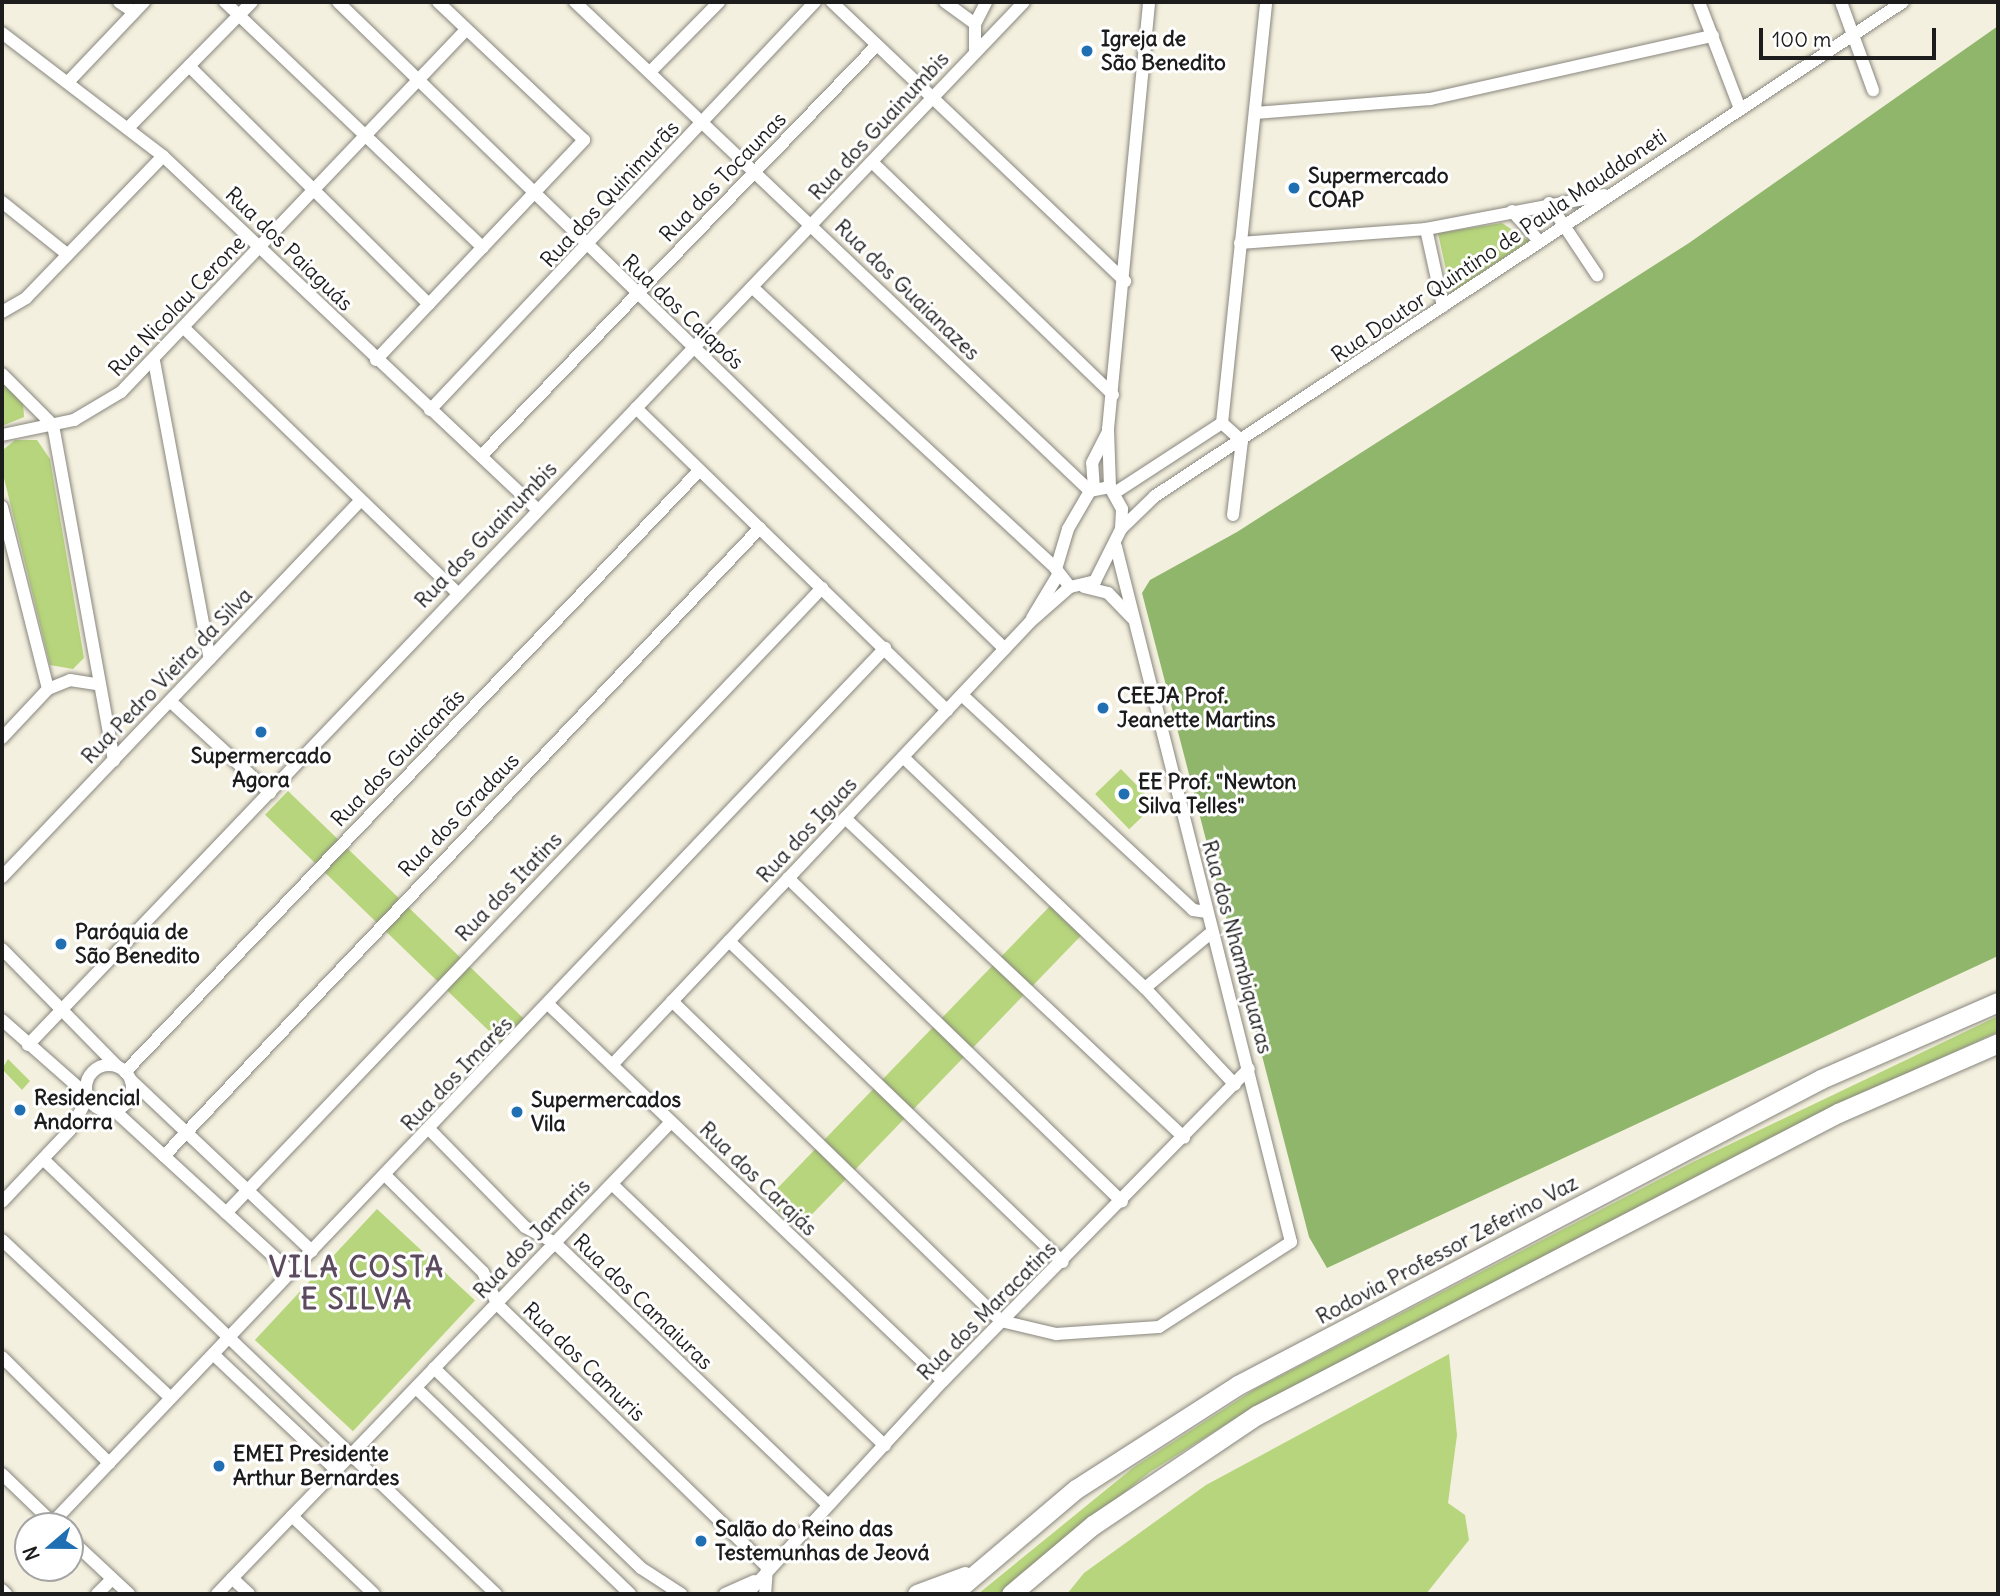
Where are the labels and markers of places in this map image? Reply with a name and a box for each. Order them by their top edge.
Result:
place label: Igreja de São Benedito [1101,26,1226,76]
marker: Igreja de São Benedito [1079,43,1095,59]
place label: Supermercado COAP [1308,163,1448,213]
marker: Supermercado COAP [1286,180,1302,196]
place label: CEEJA Prof. Jeanette Martins [1117,683,1276,733]
marker: CEEJA Prof. Jeanette Martins [1095,700,1111,716]
marker: Supermercado Agora [253,724,269,740]
place label: Supermercado Agora [191,743,331,793]
place label: EE Prof. "Newton Silva Telles" [1138,769,1296,819]
marker: EE Prof. "Newton Silva Telles" [1116,786,1132,802]
place label: Paróquia de São Benedito [75,919,200,969]
marker: Paróquia de São Benedito [53,936,69,952]
place label: Residencial Andorra [34,1085,140,1135]
place label: Supermercados Vila [531,1087,681,1137]
marker: Residencial Andorra [12,1102,28,1118]
marker: Supermercados Vila [509,1104,525,1120]
place label: EMEI Presidente Arthur Bernardes [233,1441,399,1491]
marker: EMEI Presidente Arthur Bernardes [211,1458,227,1474]
place label: Salão do Reino das Testemunhas de Jeová [715,1516,929,1566]
marker: Salão do Reino das Testemunhas de Jeová [693,1533,709,1549]

